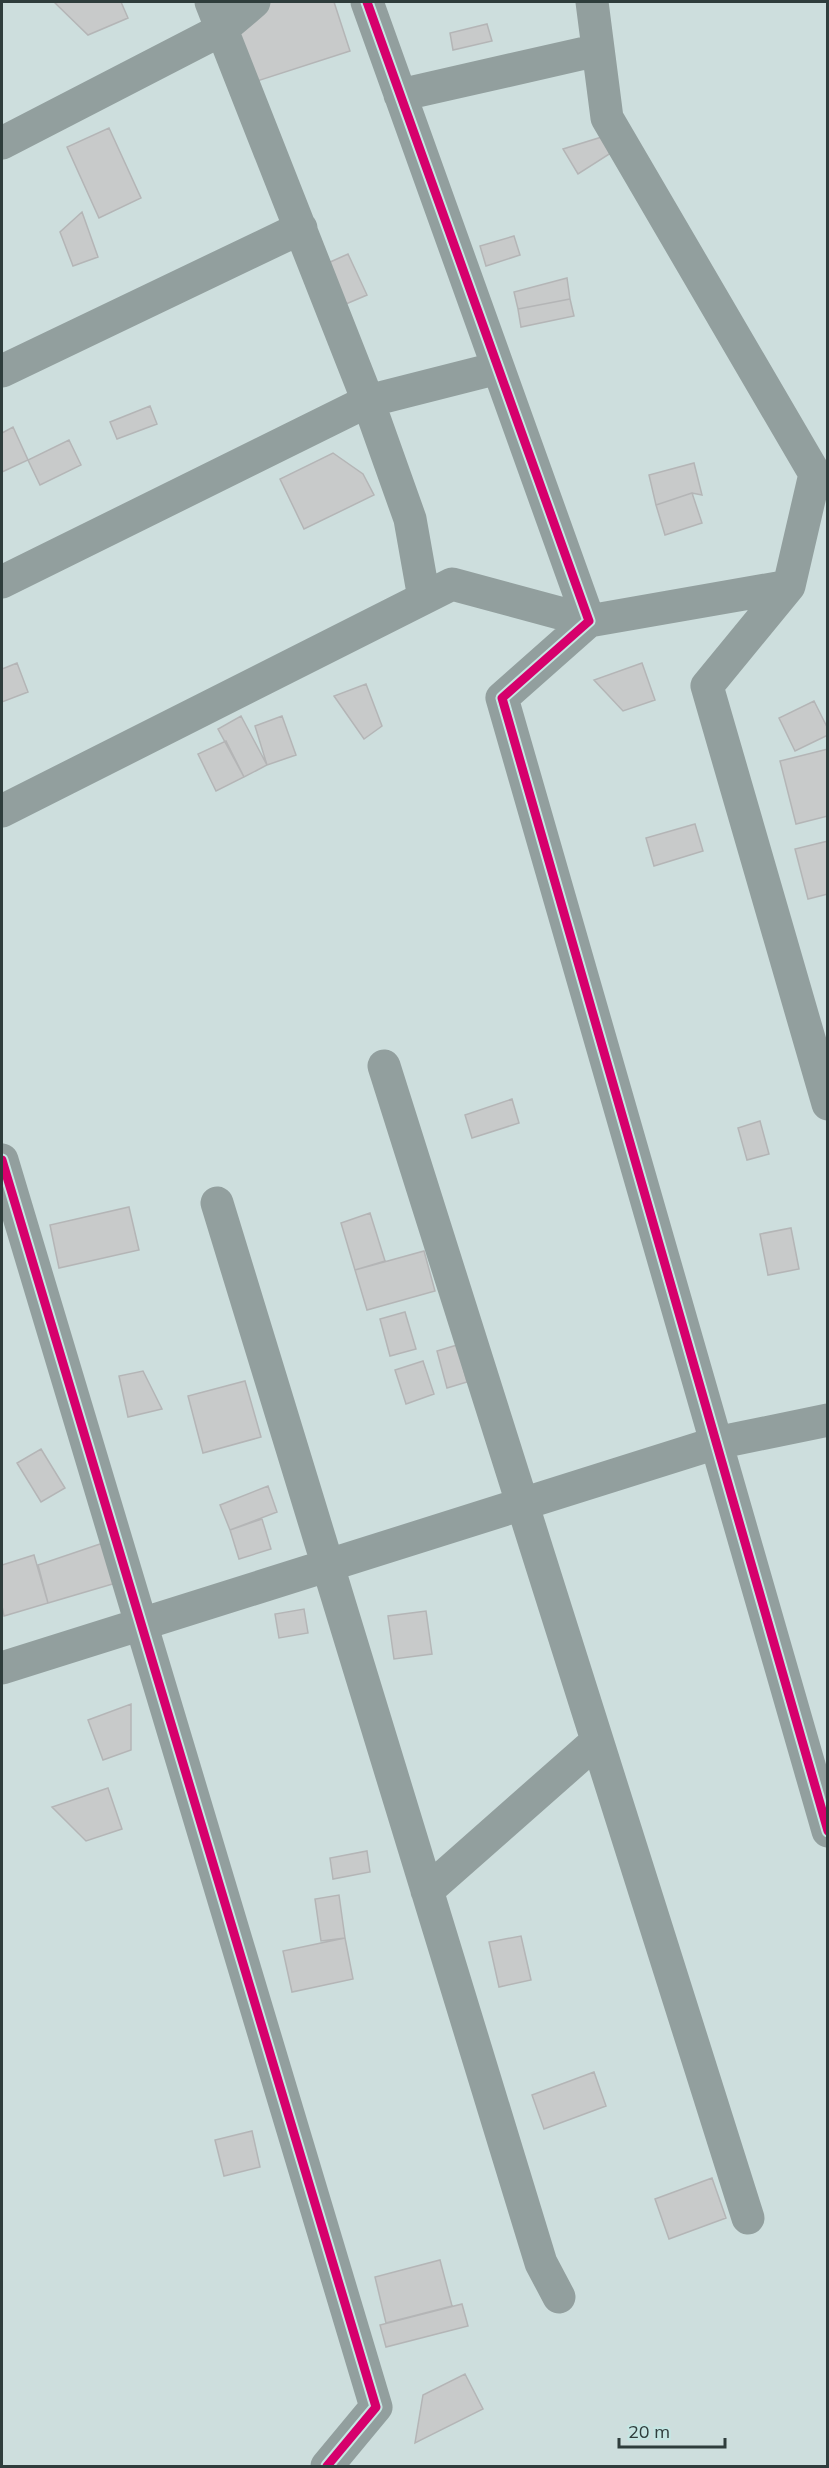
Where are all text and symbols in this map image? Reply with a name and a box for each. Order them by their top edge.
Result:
scale bar [619,2411,726,2449]
text: 20 m [628,2420,670,2443]

